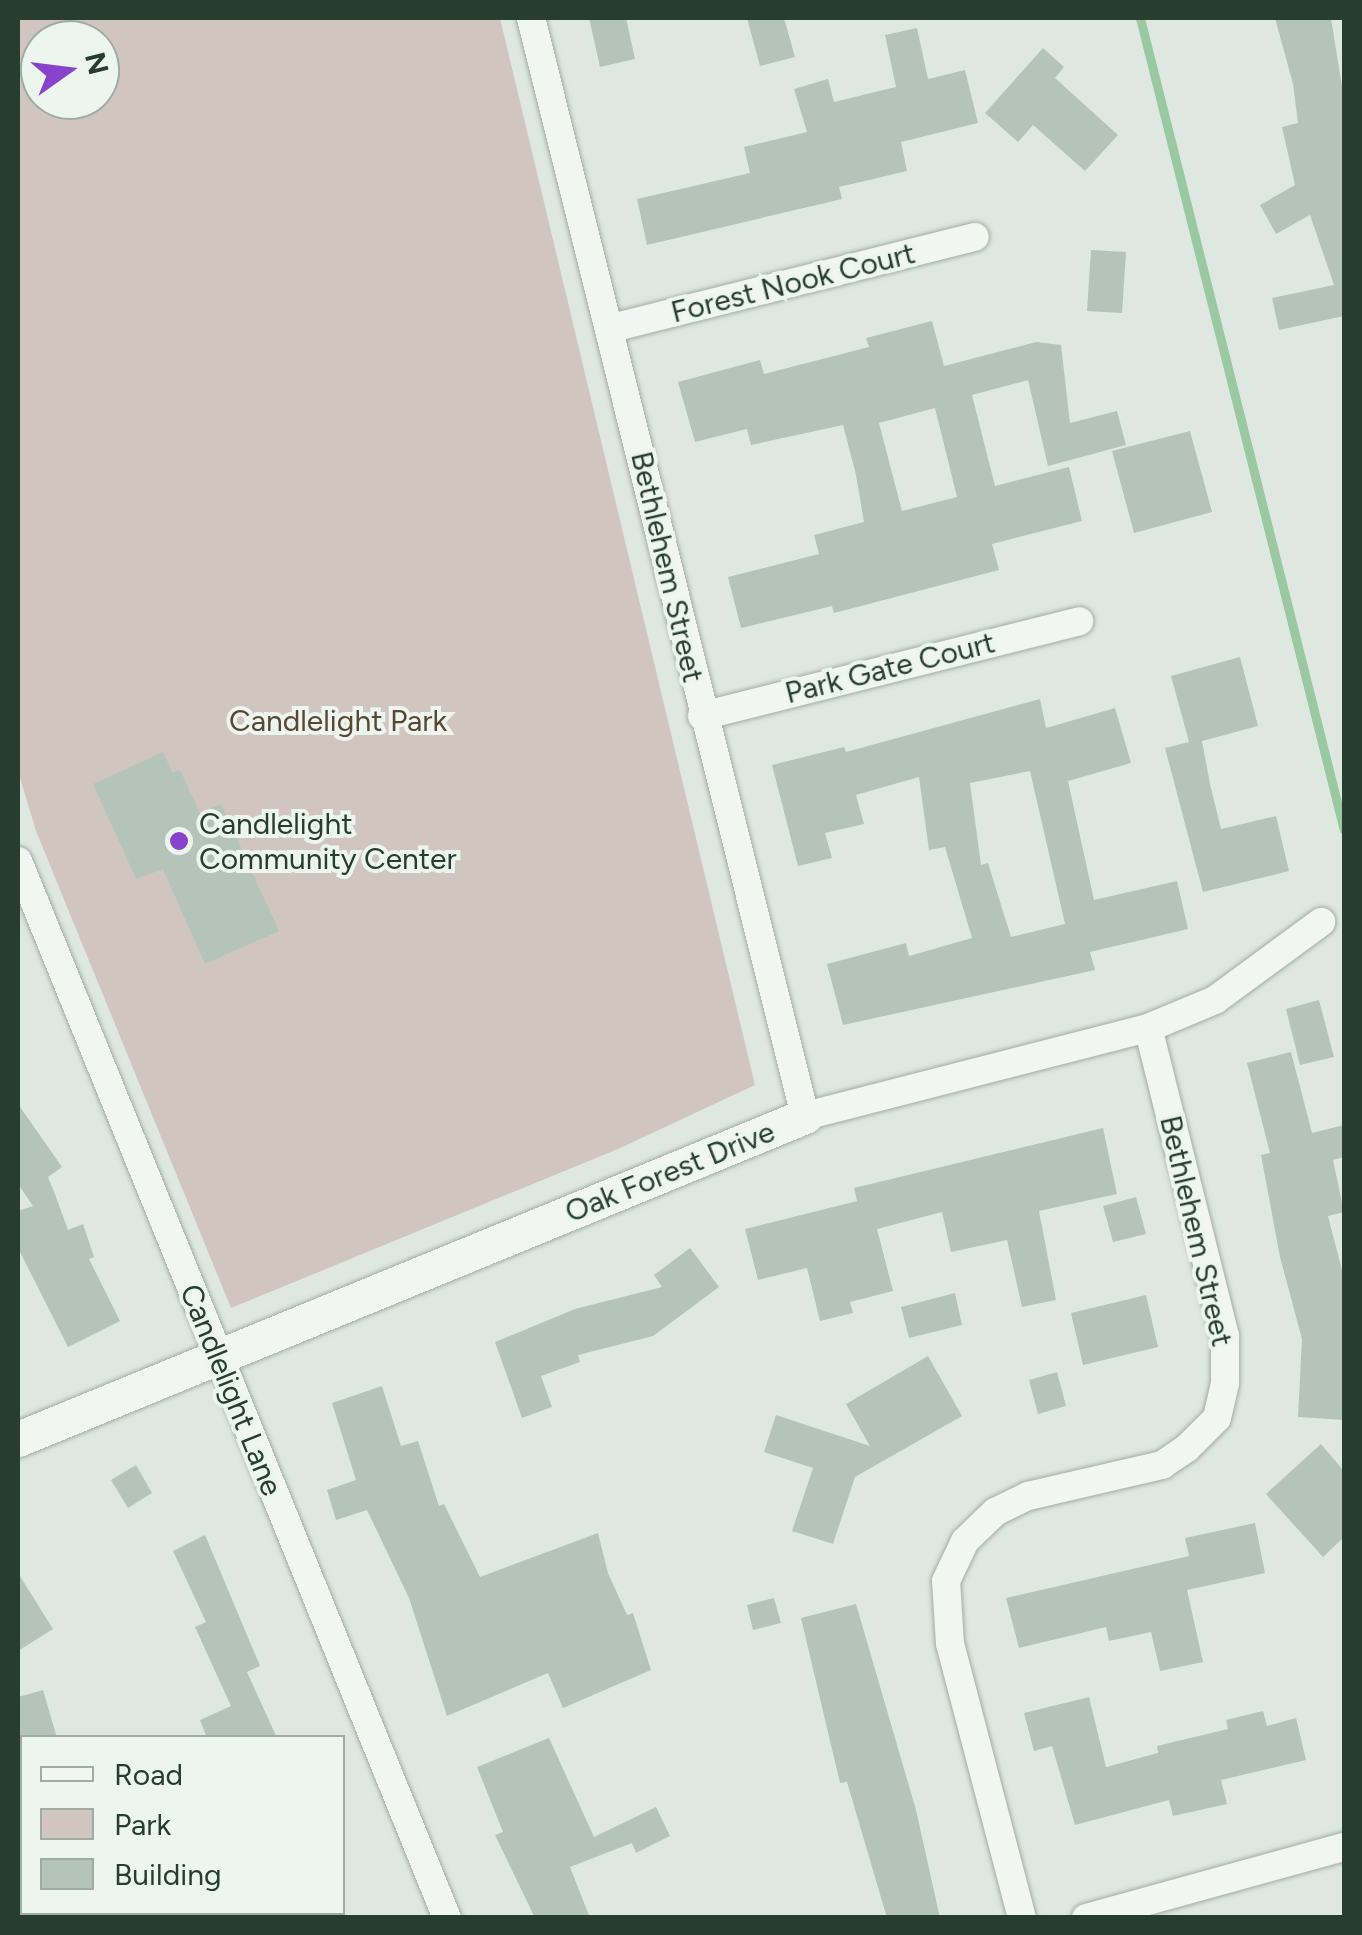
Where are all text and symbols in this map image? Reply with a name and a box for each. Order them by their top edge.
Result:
north arrow [20,20,120,120]
text: N [78,49,116,78]
street label: Forest Nook Court [667,235,919,331]
street label: Bethlehem Street [623,448,711,686]
street label: Park Gate Court [781,625,999,711]
park label: Candlelight Park [229,703,447,739]
place label: Candlelight Community Center [199,806,457,876]
marker: Candlelight Community Center [168,830,190,852]
street label: Bethlehem Street [1152,1112,1240,1350]
street label: Oak Forest Drive [560,1114,780,1230]
street label: Candlelight Lane [172,1279,290,1501]
legend [20,1735,345,1915]
text: Road [114,1756,183,1793]
text: Park [114,1806,171,1843]
text: Building [114,1856,222,1893]

